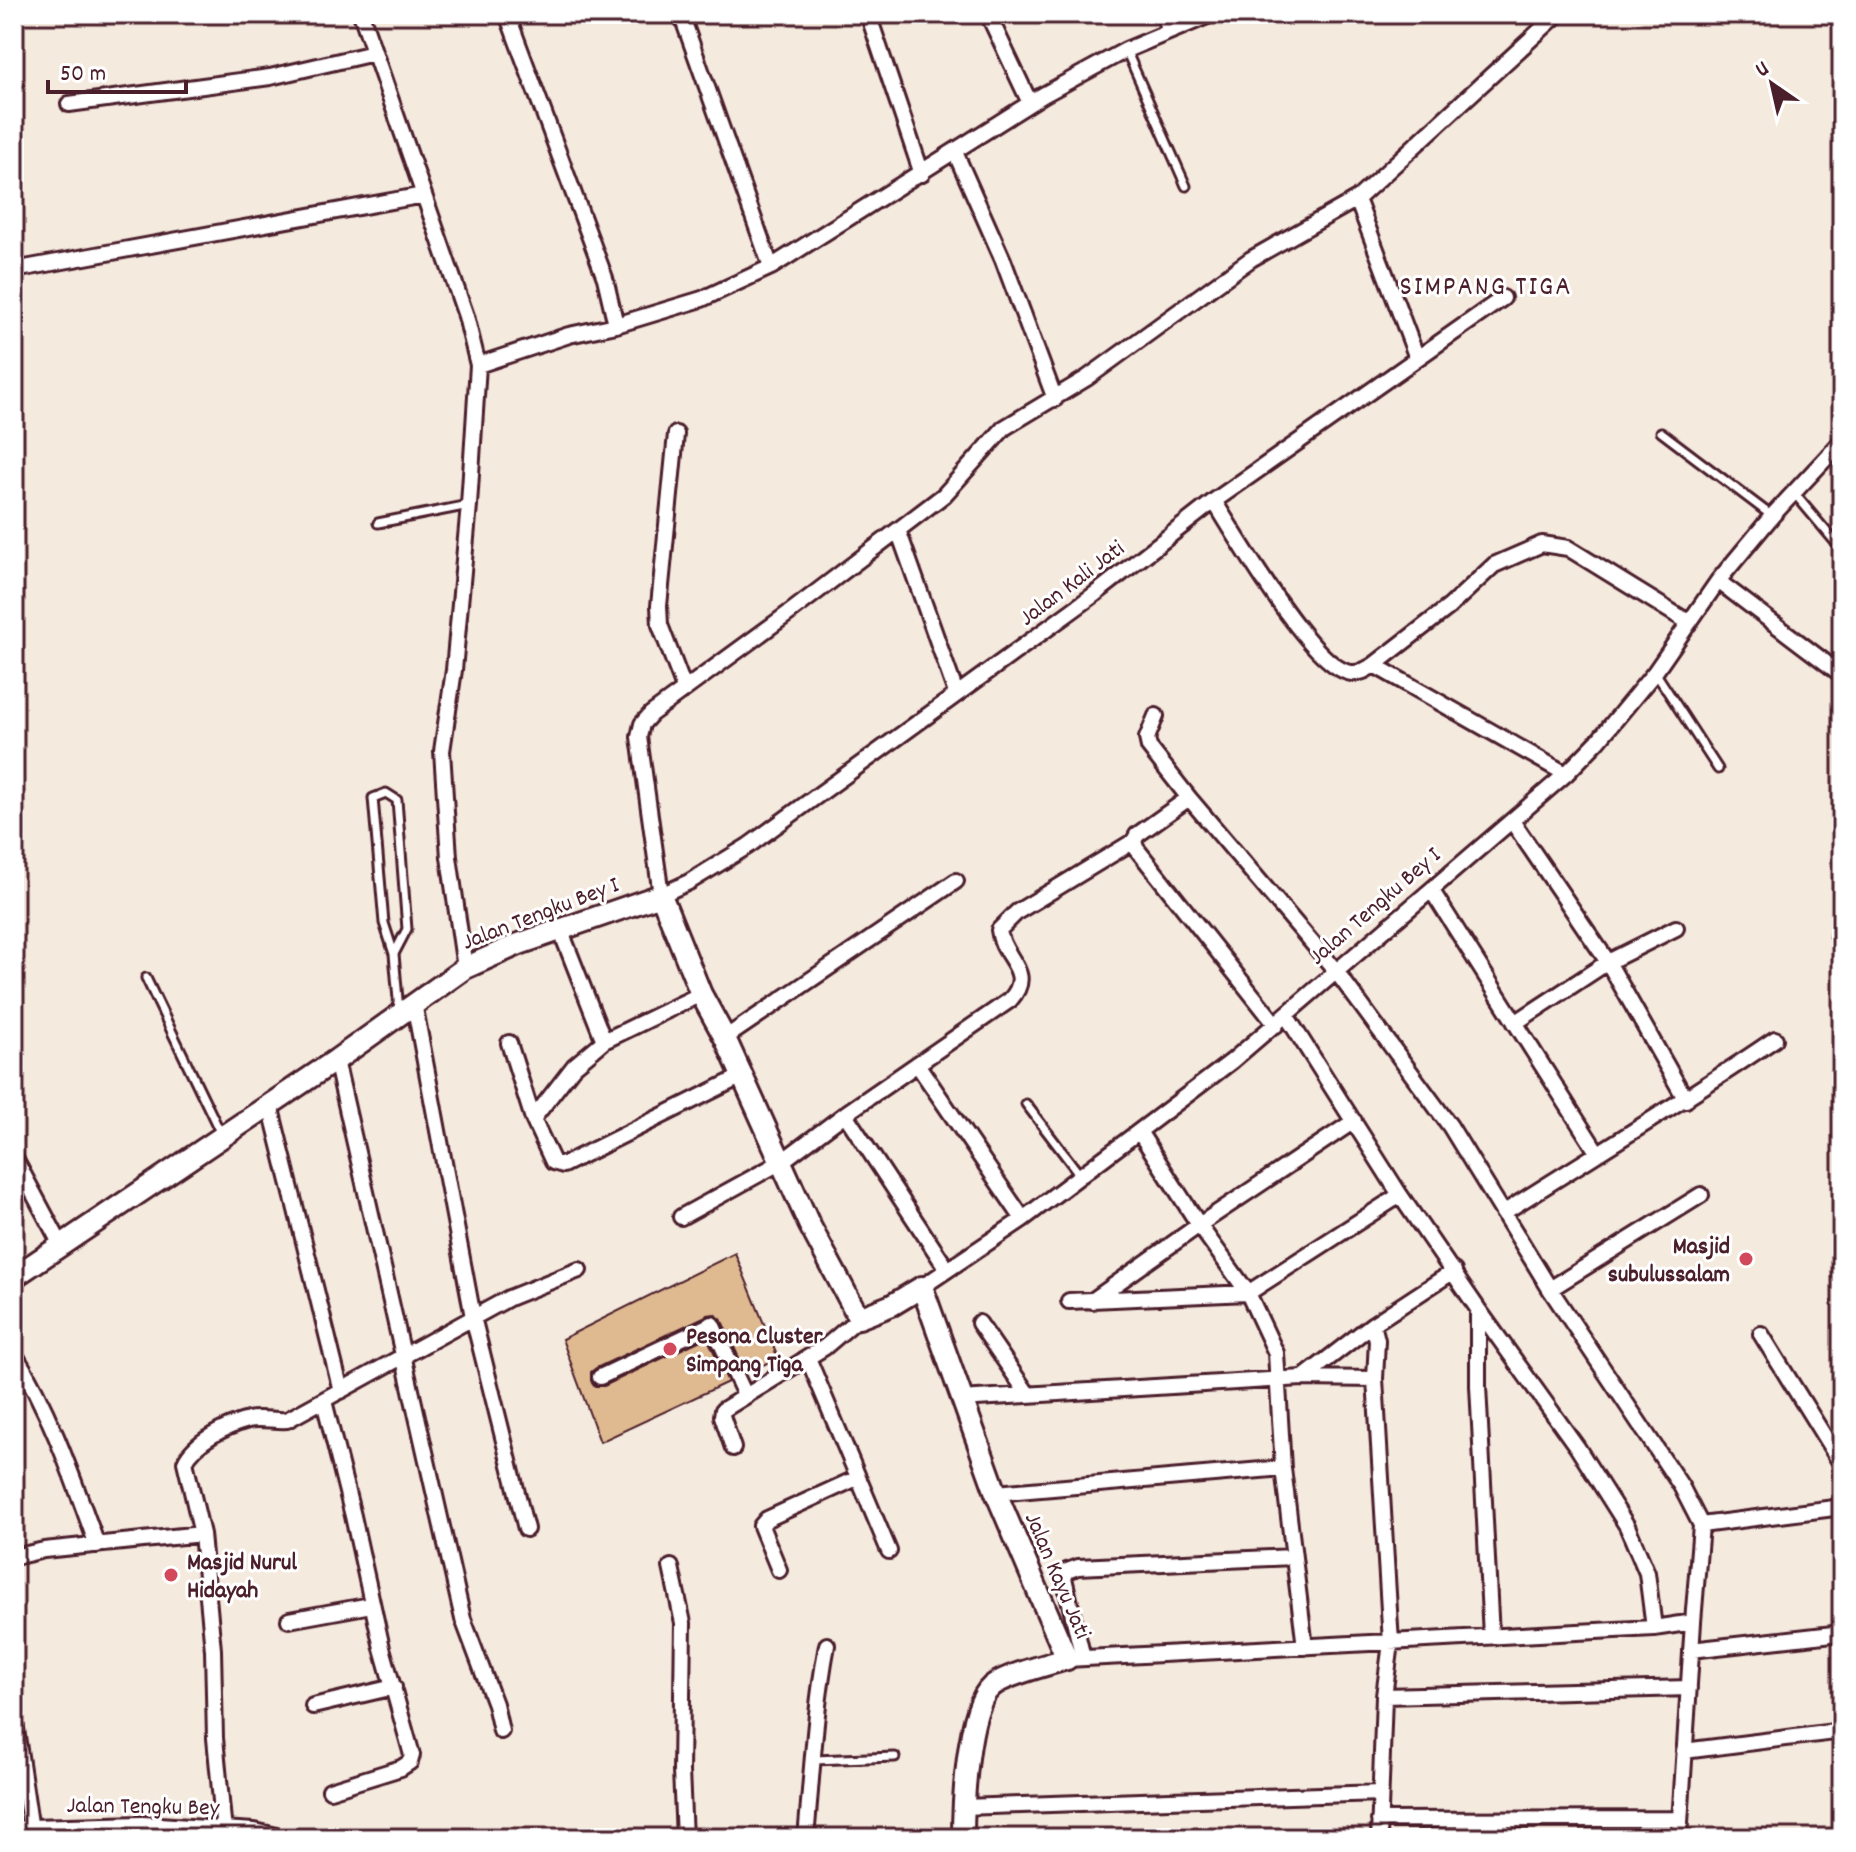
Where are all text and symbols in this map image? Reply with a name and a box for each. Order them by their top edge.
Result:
scale bar [48,44,186,94]
north arrow [1732,44,1812,124]
text: U [1750,55,1776,86]
text: 50 m [60,58,106,92]
district label: SIMPANG TIGA [1399,269,1573,309]
street label: Jalan Kali Jati [1013,533,1133,636]
street label: Jalan Tengku Bey I [1302,840,1450,974]
street label: Jalan Tengku Bey I [458,869,625,960]
place label: Masjid subulussalam [1608,1231,1730,1293]
marker: Masjid subulussalam [1737,1250,1755,1268]
place label: Pesona Cluster Simpang Tiga [686,1321,824,1383]
marker: Pesona Cluster Simpang Tiga [661,1340,679,1358]
street label: Jalan Kayu Jati [1014,1508,1098,1645]
place label: Masjid Nurul Hidayah [187,1547,297,1609]
marker: Masjid Nurul Hidayah [162,1566,180,1584]
street label: Jalan Tengku Bey [66,1790,221,1826]

